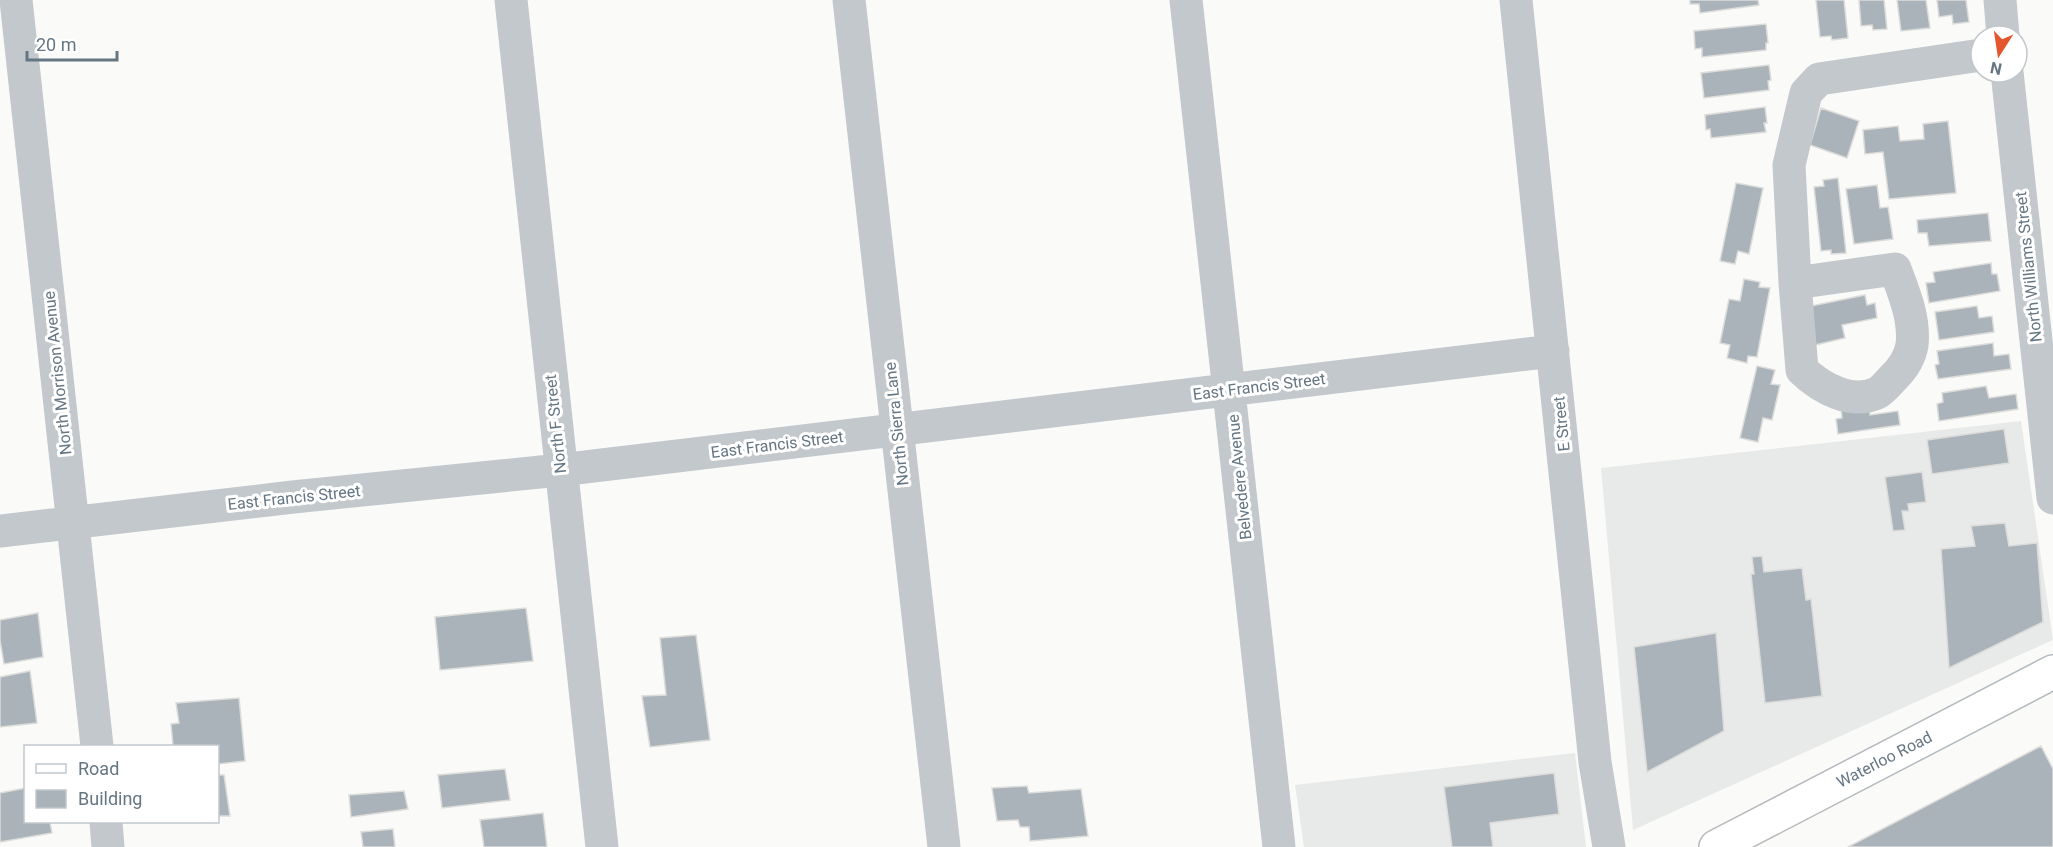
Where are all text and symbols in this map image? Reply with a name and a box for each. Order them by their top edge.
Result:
scale bar [27,24,117,62]
north arrow [1969,24,2029,84]
text: 20 m [36,34,76,55]
text: N [1988,58,2003,79]
street label: North Williams Street [2011,191,2046,343]
street label: North Morrison Avenue [39,290,76,456]
street label: North Sierra Lane [881,361,912,487]
street label: East Francis Street [1192,369,1326,404]
street label: North F Street [541,374,570,474]
street label: E Street [1549,395,1574,452]
street label: Belvedere Avenue [1223,413,1256,541]
street label: East Francis Street [710,427,844,462]
street label: East Francis Street [227,481,361,514]
street label: Waterloo Road [1833,727,1935,792]
legend [24,745,219,823]
text: Road [78,758,119,779]
text: Building [78,788,142,809]

